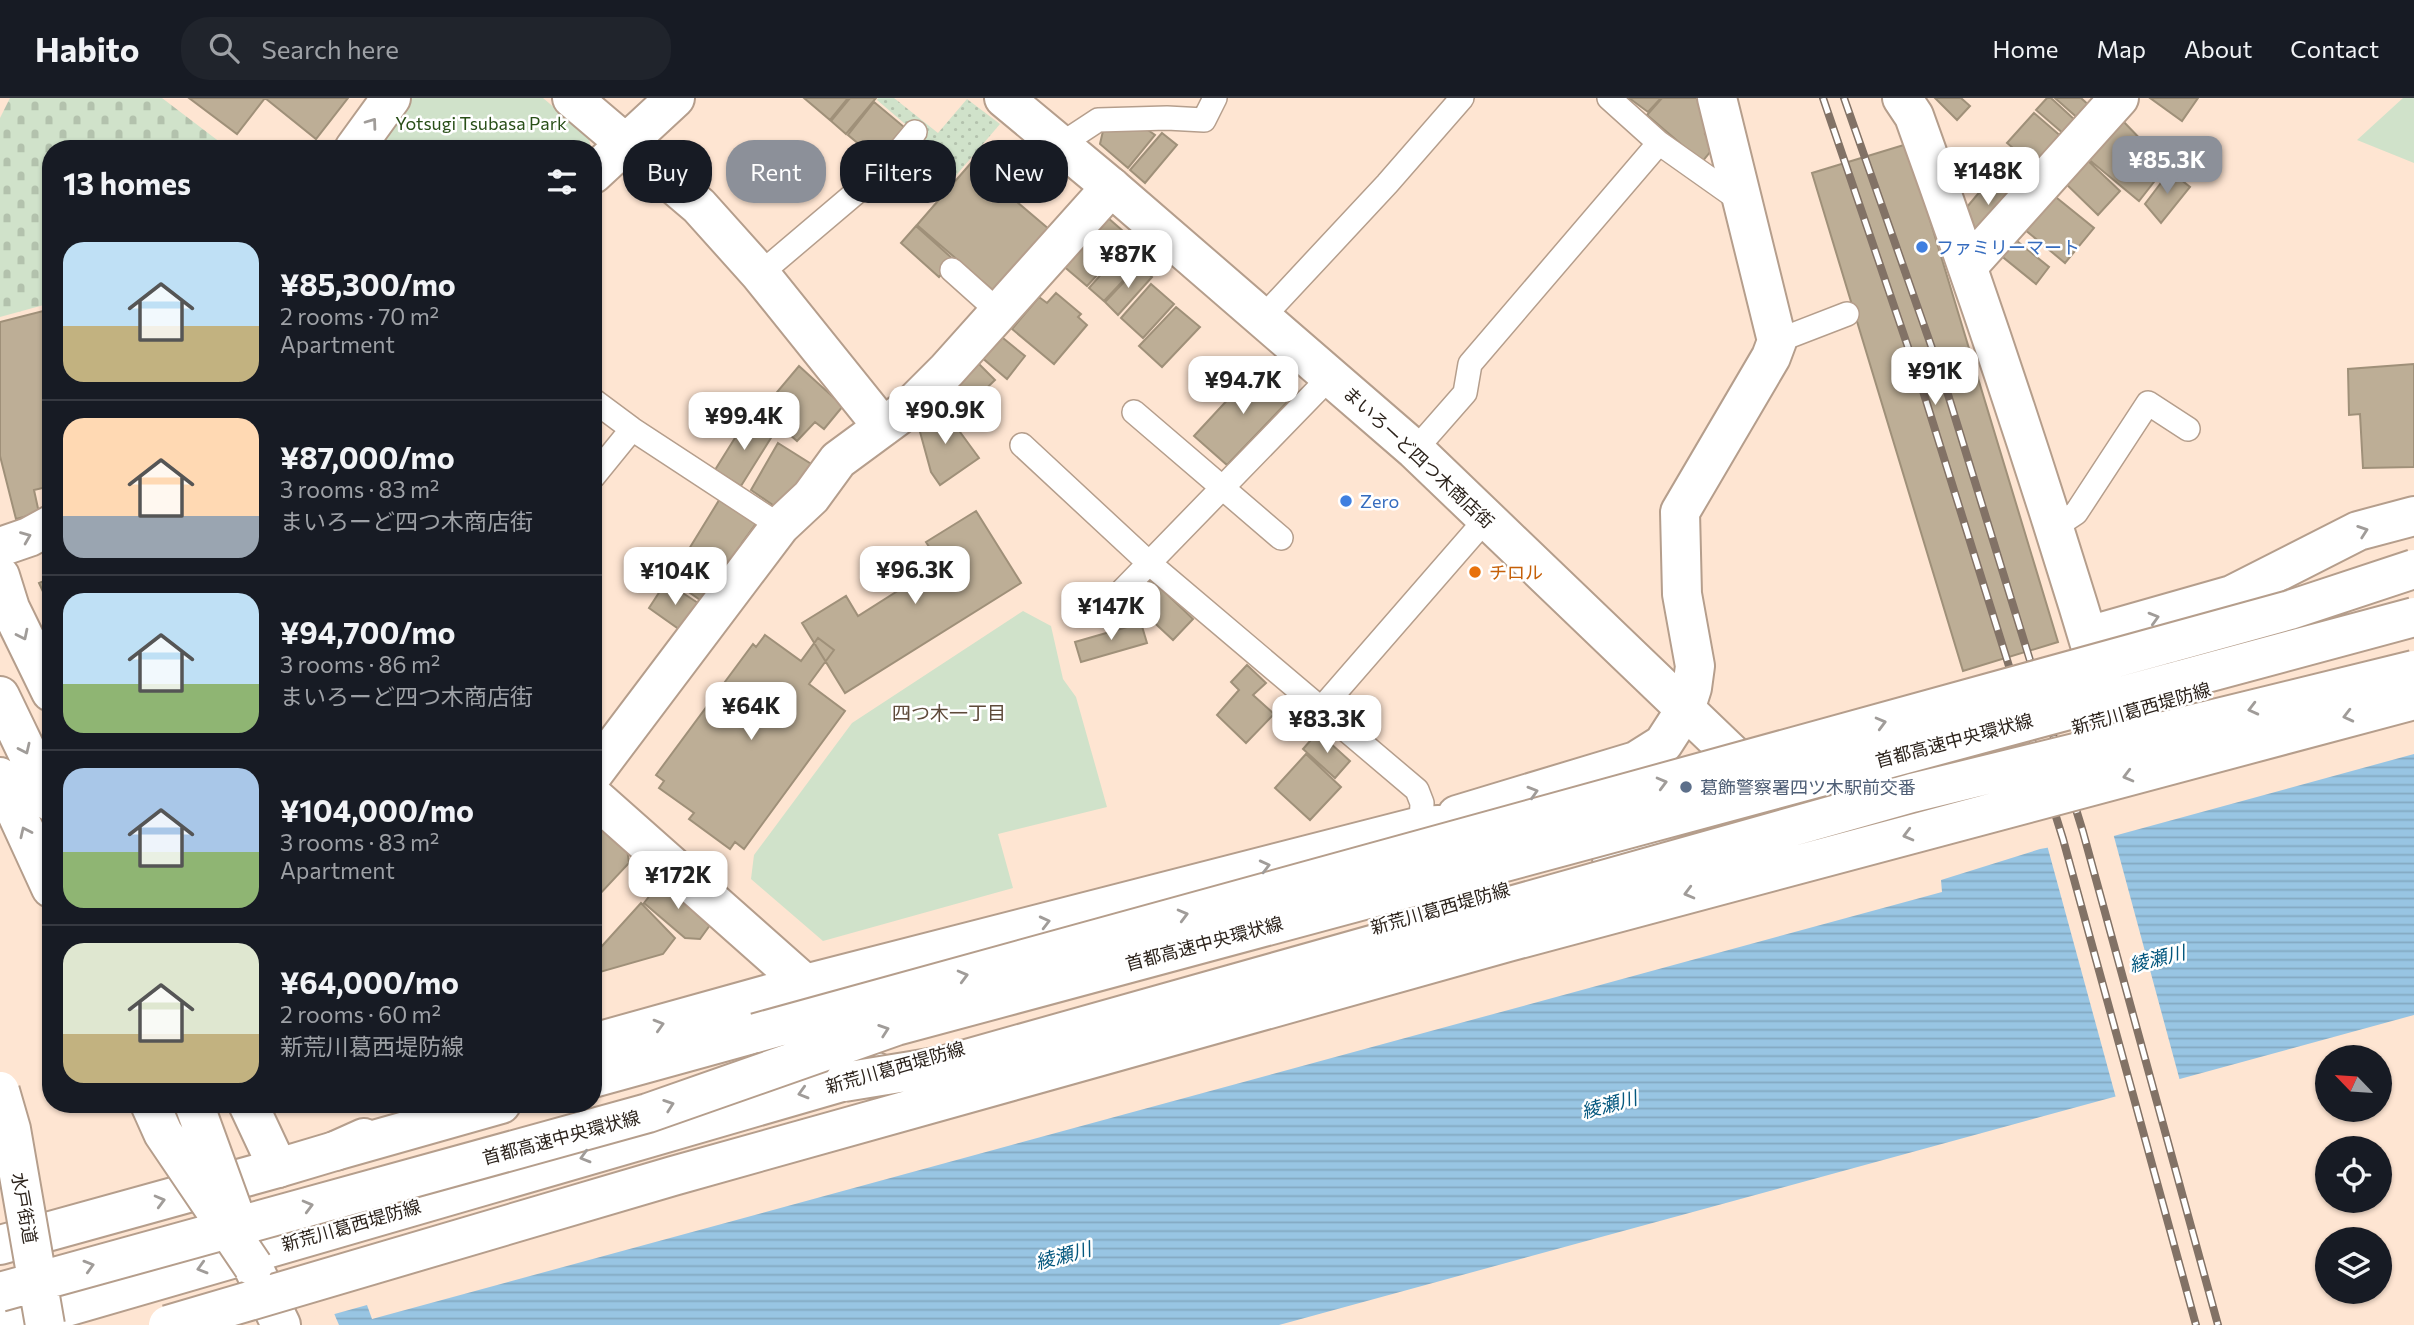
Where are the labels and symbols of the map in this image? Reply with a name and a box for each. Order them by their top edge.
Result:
park label: Yotsugi Tsubasa Park [395,112,567,134]
one-way arrow [364,118,376,131]
pin: ¥85.3K [2110,136,2224,196]
pin: ¥148K [1939,148,2037,207]
pin: ¥87K [1087,230,1169,290]
place label: ファミリーマート [1936,236,2080,258]
marker: ファミリーマート [1914,239,1930,255]
pin: ¥91K [1894,348,1976,407]
pin: ¥94.7K [1186,356,1300,416]
street label: まいろーど四つ木商店街 [1339,381,1499,533]
pin: ¥90.9K [888,386,1002,446]
pin: ¥99.4K [687,392,801,452]
place label: Zero [1360,490,1399,512]
marker: Zero [1338,493,1354,509]
one-way arrow [2356,525,2368,539]
one-way arrow [19,532,31,546]
pin: ¥96.3K [858,546,972,606]
pin: ¥104K [626,547,724,607]
place label: チロル [1489,561,1543,583]
marker: チロル [1467,564,1483,580]
pin: ¥147K [1062,582,1160,642]
one-way arrow [2147,611,2159,626]
one-way arrow [14,628,28,640]
street label: 新荒川葛西堤防線 [2069,678,2213,738]
pin: ¥64K [710,682,792,742]
pin: ¥83.3K [1270,696,1384,755]
district label: 四つ木一丁目 [892,701,1006,724]
one-way arrow [2247,701,2259,715]
street label: 首都高速中央環状線 [1873,708,2035,772]
one-way arrow [2342,708,2354,722]
one-way arrow [1875,716,1887,731]
one-way arrow [17,742,31,754]
one-way arrow [2122,768,2134,782]
place label: 葛飾警察署四ツ木駅前交番 [1700,776,1916,798]
one-way arrow [1656,777,1668,791]
marker: 葛飾警察署四ツ木駅前交番 [1678,779,1694,795]
one-way arrow [1527,786,1539,801]
one-way arrow [19,827,33,839]
one-way arrow [1903,827,1915,841]
pin: ¥172K [629,852,727,911]
one-way arrow [1259,860,1271,874]
street label: 新荒川葛西堤防線 [1368,878,1512,938]
one-way arrow [1683,885,1695,899]
one-way arrow [1177,909,1189,923]
street label: 首都高速中央環状線 [1123,911,1285,975]
one-way arrow [1038,916,1050,930]
water label: 綾瀬川 [2127,939,2189,976]
one-way arrow [957,969,969,984]
one-way arrow [653,1019,665,1033]
one-way arrow [877,1024,890,1038]
street label: 新荒川葛西堤防線 [823,1037,967,1097]
north arrow [2315,1045,2392,1122]
one-way arrow [798,1085,810,1100]
water label: 綾瀬川 [1578,1085,1641,1122]
one-way arrow [663,1099,675,1113]
street label: 首都高速中央環状線 [480,1105,642,1169]
one-way arrow [579,1148,591,1163]
street label: 水戸街道 [8,1171,42,1245]
one-way arrow [154,1194,166,1209]
street label: 新荒川葛西堤防線 [279,1195,423,1255]
one-way arrow [302,1200,314,1214]
water label: 綾瀬川 [1032,1236,1095,1273]
one-way arrow [196,1259,208,1274]
one-way arrow [83,1260,95,1275]

